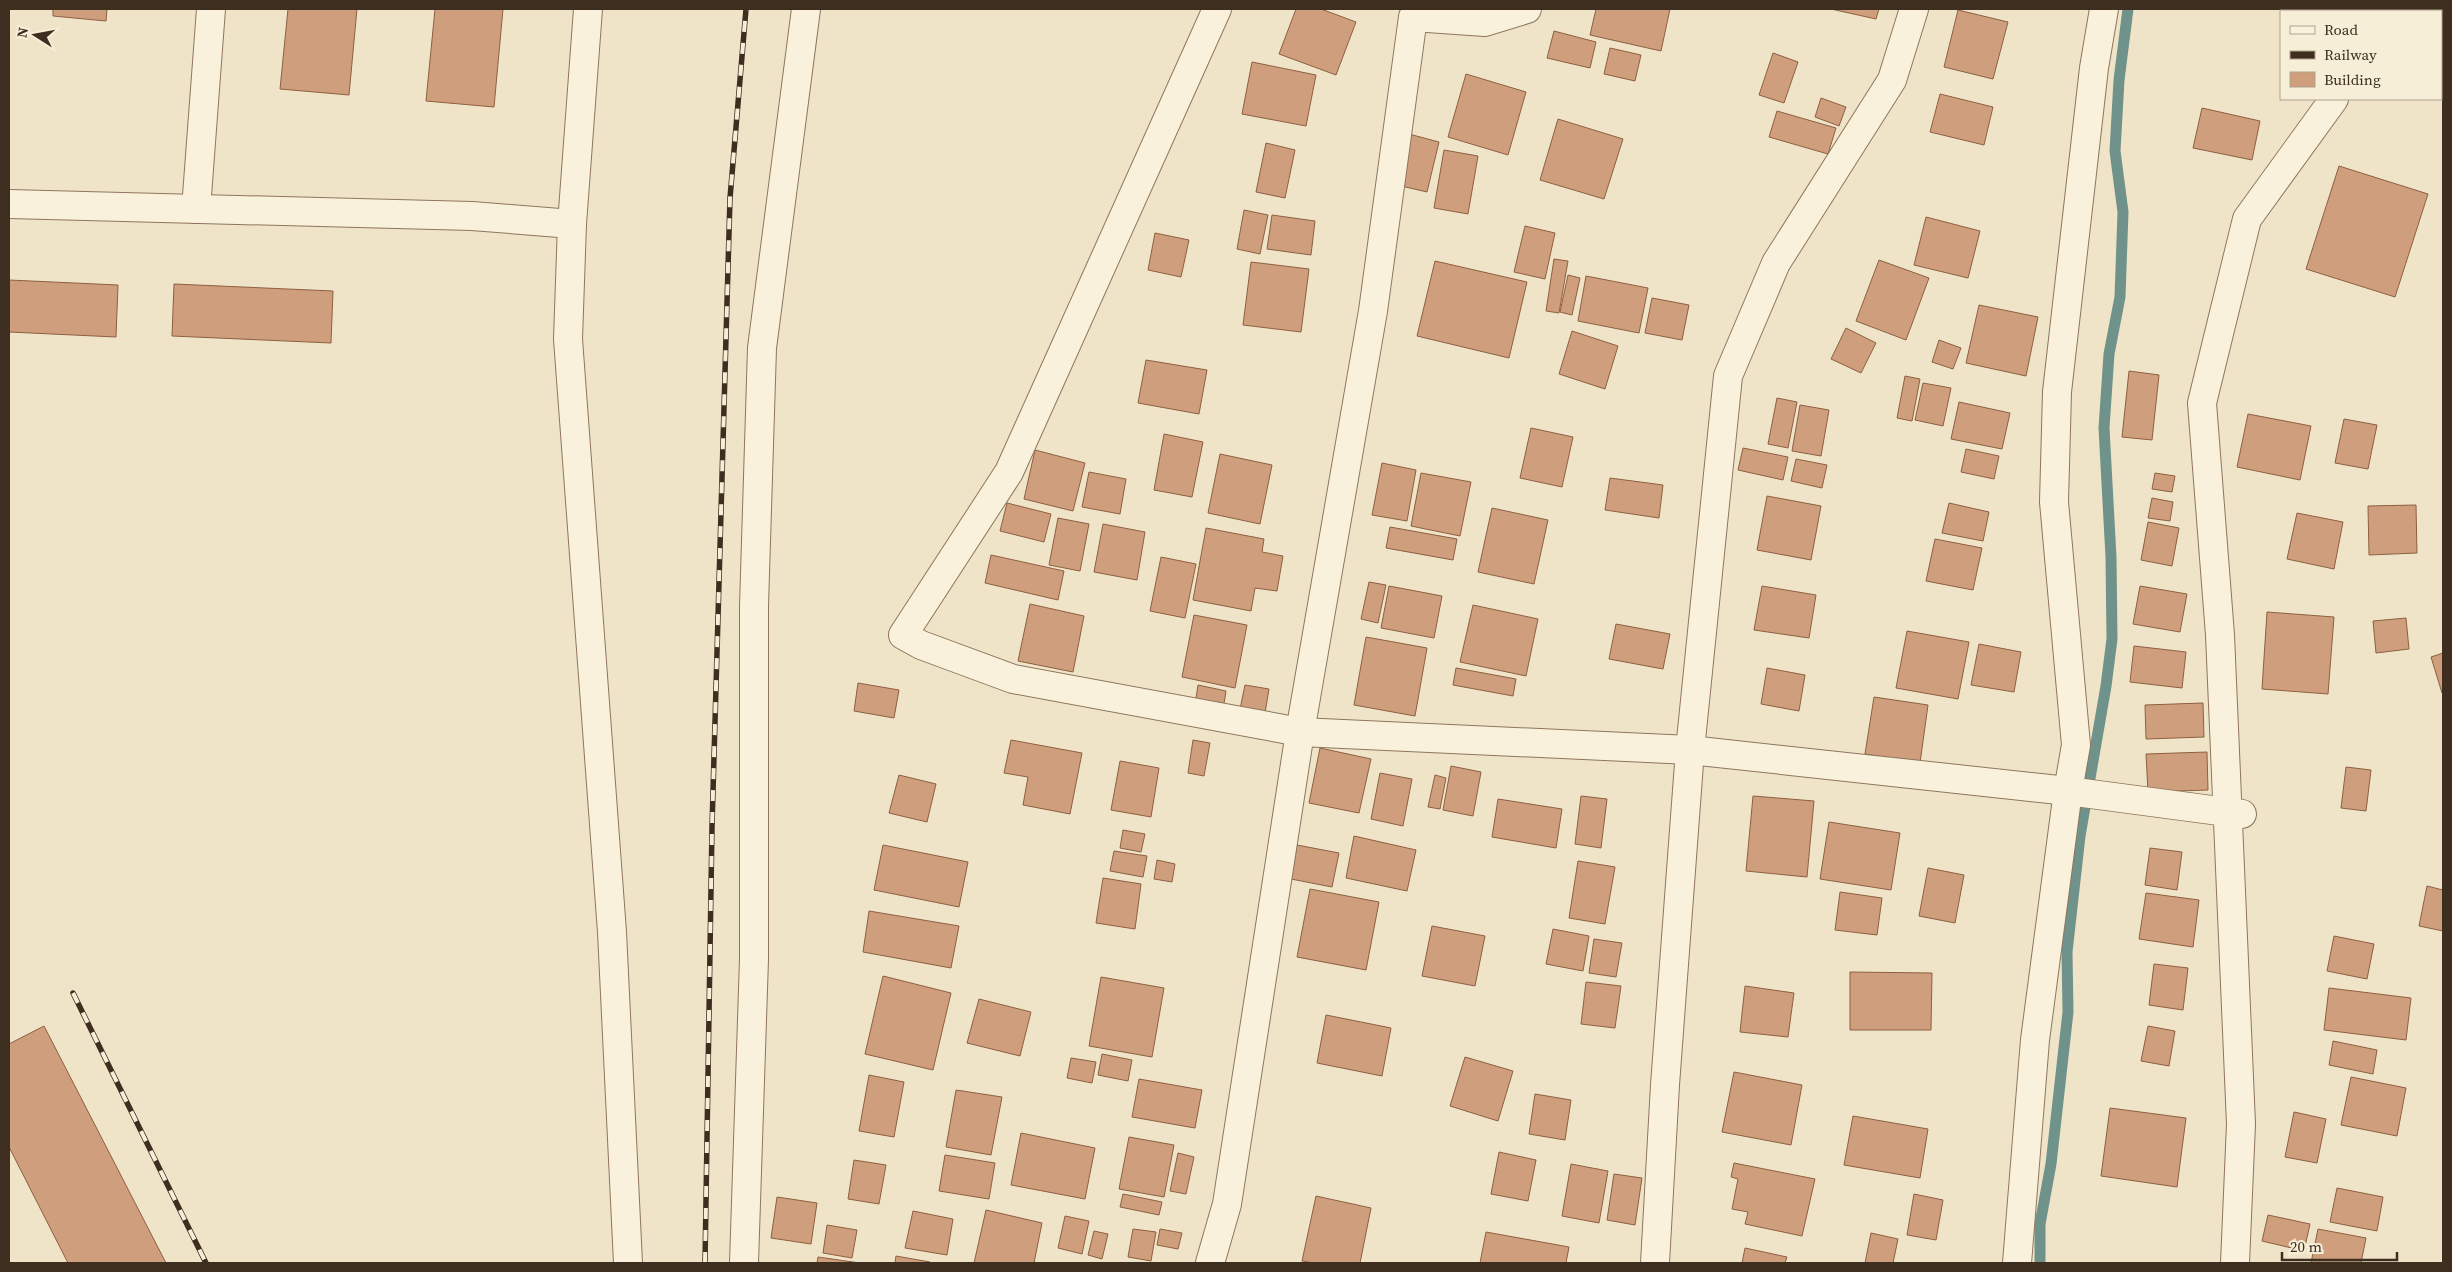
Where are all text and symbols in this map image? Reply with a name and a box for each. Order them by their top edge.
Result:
north arrow [10,10,60,60]
legend [2280,10,2442,100]
text: Road [2324,19,2358,40]
text: N [11,26,33,39]
text: Railway [2324,44,2377,65]
text: Building [2324,69,2381,90]
scale bar [2282,1230,2397,1262]
text: 20 m [2290,1236,2322,1257]

